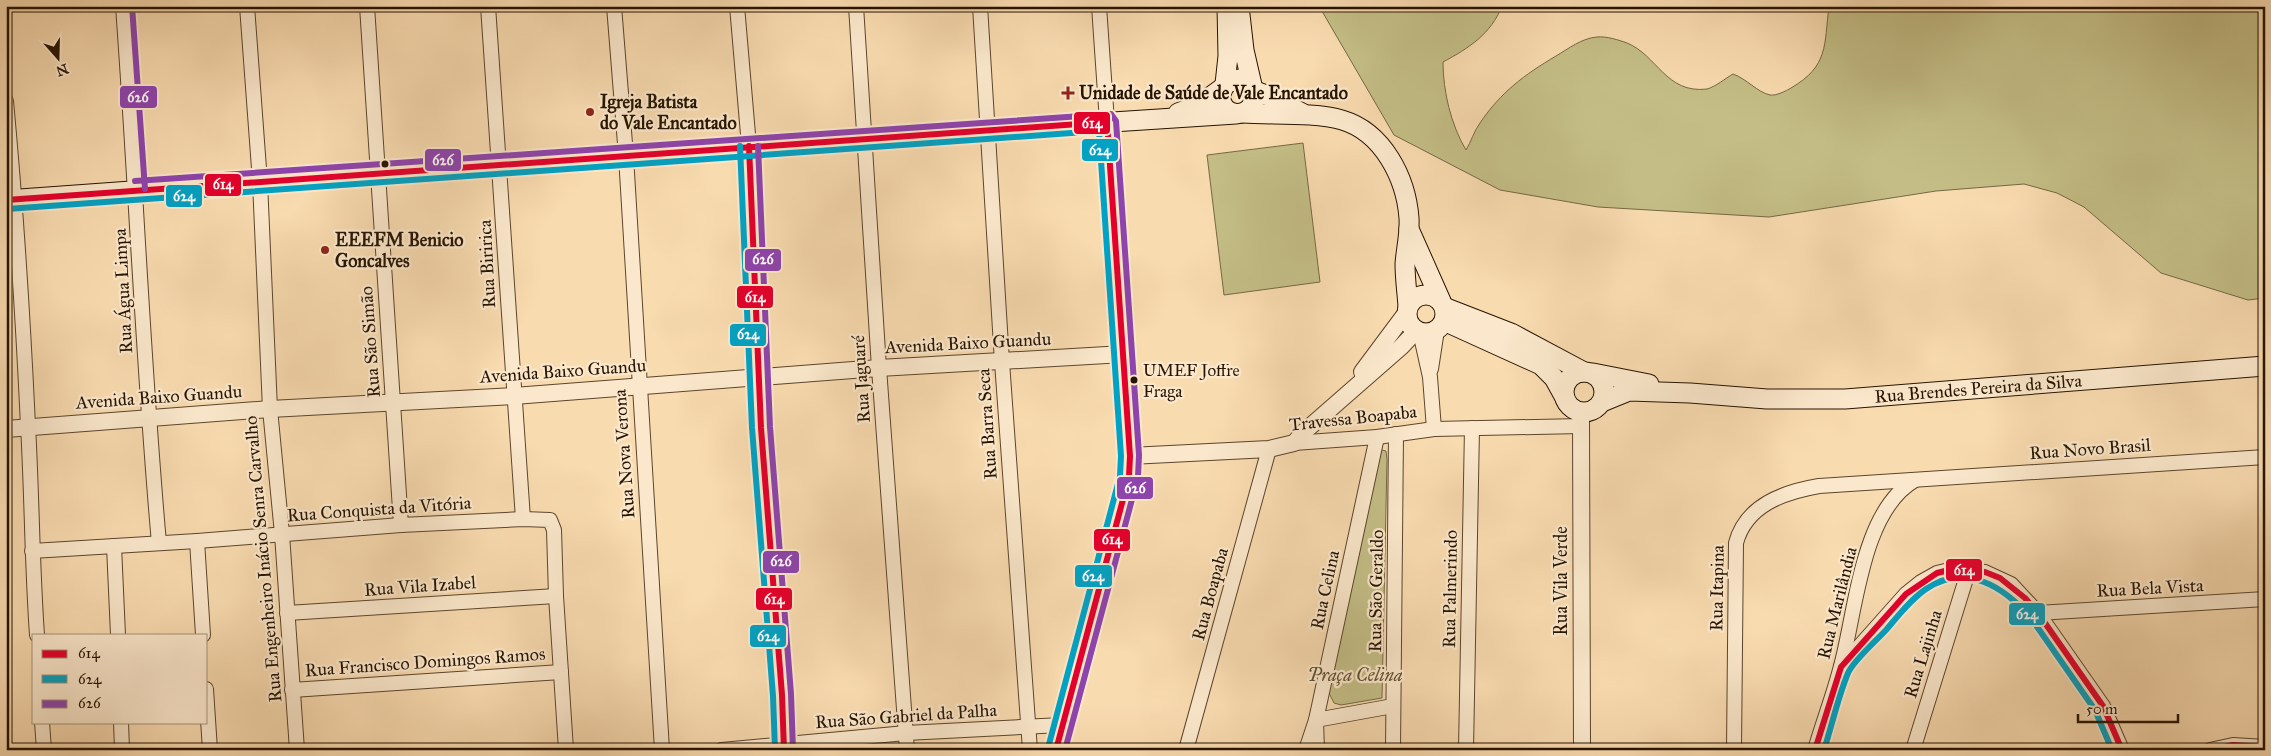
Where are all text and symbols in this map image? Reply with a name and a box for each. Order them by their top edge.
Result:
north arrow [32,32,82,82]
text: N [54,60,71,80]
place label: Unidade de Saúde de Vale Encantado [1079,82,1348,104]
line badge: 626 [119,85,158,109]
marker: Unidade de Saúde de Vale Encantado [1061,86,1075,100]
text: 626 [127,89,149,106]
place label: Igreja Batista do Vale Encantado [600,91,737,134]
marker: Igreja Batista do Vale Encantado [584,106,596,118]
line badge: 614 [1073,111,1111,135]
text: 614 [1082,115,1103,133]
line badge: 624 [1081,138,1119,162]
text: 624 [1089,142,1112,160]
line badge: 626 [424,148,462,172]
text: 626 [432,152,454,169]
unlabelled marker [380,159,390,169]
line badge: 614 [204,173,242,197]
text: 614 [213,176,234,194]
line badge: 624 [165,184,203,208]
text: 624 [173,188,196,206]
street label: Rua Biririca [474,219,500,309]
street label: Rua Água Limpa [107,227,138,354]
place label: EEEFM Benicio Goncalves [335,229,464,272]
marker: EEEFM Benicio Goncalves [319,244,331,256]
line badge: 626 [744,248,782,272]
text: 626 [752,251,774,268]
street label: Rua São Simão [355,285,385,399]
line badge: 614 [736,285,774,309]
text: 614 [745,289,766,307]
line badge: 624 [729,323,767,347]
text: 624 [737,326,760,344]
street label: Avenida Baixo Guandu [883,328,1052,358]
street label: Rua Jaguaré [847,334,876,424]
street label: Avenida Baixo Guandu [478,354,647,388]
place label: UMEF Joffre Fraga [1143,360,1240,402]
street label: Rua Barra Seca [972,367,1002,480]
street label: Rua Brendes Pereira da Silva [1874,369,2083,408]
marker: UMEF Joffre Fraga [1129,375,1139,385]
street label: Avenida Baixo Guandu [74,380,243,414]
street label: Rua Nova Verona [608,388,639,519]
street label: Travessa Boapaba [1288,400,1418,436]
street label: Rua Engenheiro Inácio Senra Carvalho [240,415,287,703]
street label: Rua Novo Brasil [2029,434,2152,464]
line badge: 626 [1116,476,1154,500]
text: 626 [1124,480,1146,497]
street label: Rua Conquista da Vitória [286,492,473,527]
street label: Rua Vila Verde [1550,526,1572,636]
line badge: 614 [1093,528,1131,552]
street label: Rua São Geraldo [1364,529,1388,653]
street label: Rua Palmerindo [1438,530,1462,648]
text: 614 [1102,531,1123,549]
street label: Rua Itapina [1705,544,1729,631]
street label: Rua Marilândia [1812,544,1862,662]
street label: Rua Boapaba [1187,545,1233,643]
street label: Rua Celina [1306,548,1344,632]
line badge: 626 [762,550,800,574]
text: 626 [770,553,792,570]
line badge: 614 [1945,558,1983,582]
text: 614 [1954,562,1975,580]
line badge: 624 [1074,564,1113,588]
text: 624 [1082,568,1105,586]
street label: Rua Vila Izabel [363,571,477,601]
street label: Rua Bela Vista [2096,574,2205,602]
line badge: 614 [755,587,793,611]
text: 614 [764,591,785,609]
line badge: 624 [2008,602,2046,626]
text: 624 [2016,606,2039,624]
street label: Rua Lajinha [1899,607,1947,701]
line badge: 624 [749,624,787,648]
text: 624 [757,628,780,646]
legend [32,634,208,724]
street label: Rua Francisco Domingos Ramos [304,643,546,682]
text: 614 [78,644,101,662]
park label: Praça Celina [1307,664,1403,686]
text: 624 [78,670,102,688]
scale bar [2078,691,2178,723]
text: 626 [78,694,102,712]
street label: Rua São Gabriel da Palha [814,699,998,733]
text: 50 m [2086,700,2118,718]

